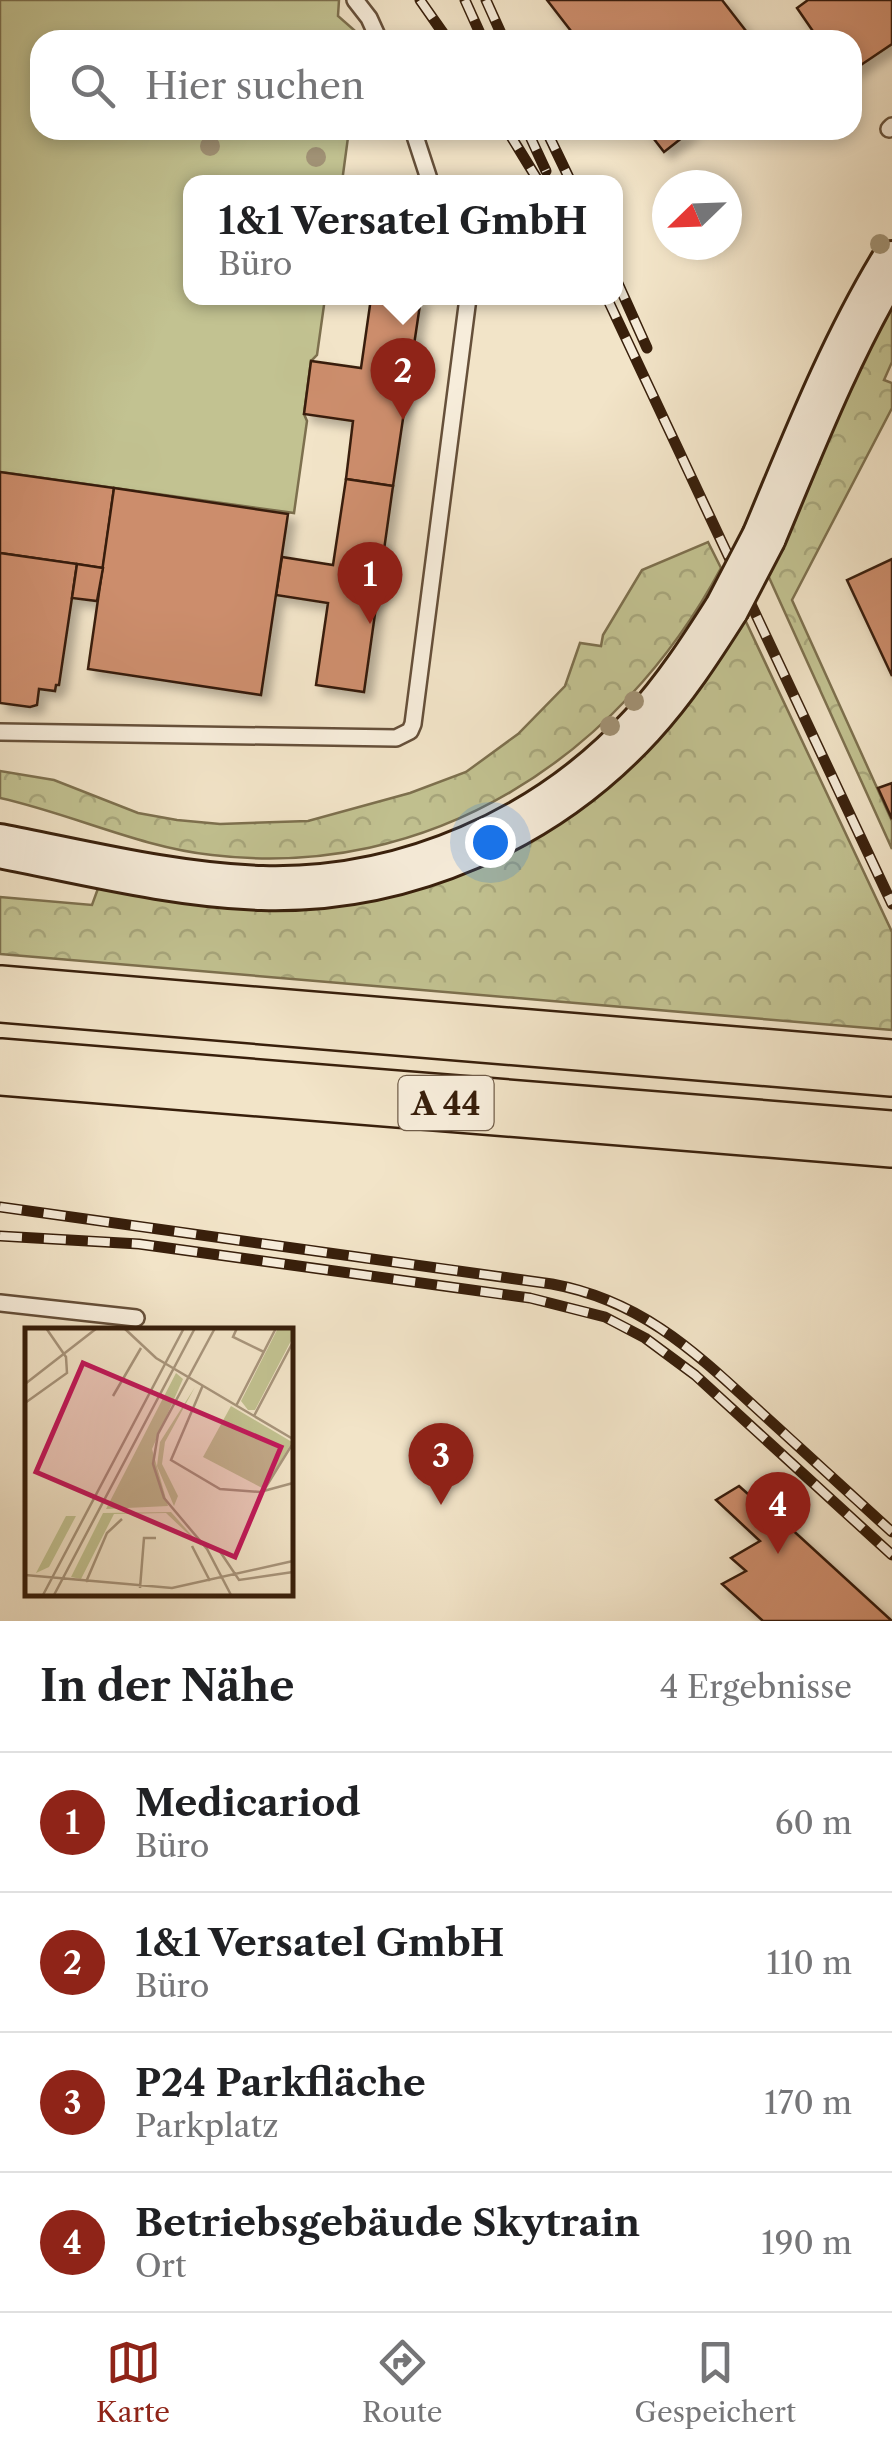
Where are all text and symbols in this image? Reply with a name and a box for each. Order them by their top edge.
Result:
search box [30,30,862,140]
icon: search [65,58,120,113]
text: Hier suchen [145,62,365,109]
north arrow [652,170,742,260]
popup [183,175,623,305]
text: 1&1 Versatel GmbH [218,197,588,244]
text: Büro [218,244,292,283]
pin: 2 [370,338,436,420]
pin: 1 [338,542,402,624]
your location [465,817,516,868]
road number: A 44 [398,1076,494,1130]
inset map [25,1328,292,1596]
pin: 3 [408,1422,474,1505]
pin: 4 [746,1472,810,1554]
text: In der Nähe [40,1660,294,1712]
text: 4 Ergebnisse [660,1667,852,1706]
text: Medicariod [135,1779,361,1826]
text: 1 [65,1803,80,1842]
text: 60 m [775,1803,852,1842]
text: Büro [135,1826,209,1865]
text: 1&1 Versatel GmbH [135,1919,505,1966]
text: 2 [63,1943,82,1982]
text: 110 m [766,1943,852,1982]
text: Büro [135,1966,209,2005]
text: P24 Parkfläche [135,2059,426,2106]
text: 3 [63,2083,82,2122]
text: 170 m [764,2083,852,2122]
text: Parkplatz [135,2106,278,2145]
text: Betriebsgebäude Skytrain [135,2199,640,2246]
text: 4 [63,2223,82,2262]
text: 190 m [761,2223,852,2262]
text: Ort [135,2246,186,2285]
tab: Karte [96,2335,170,2429]
tab: Route [362,2335,442,2429]
tab: Gespeichert [634,2335,796,2429]

